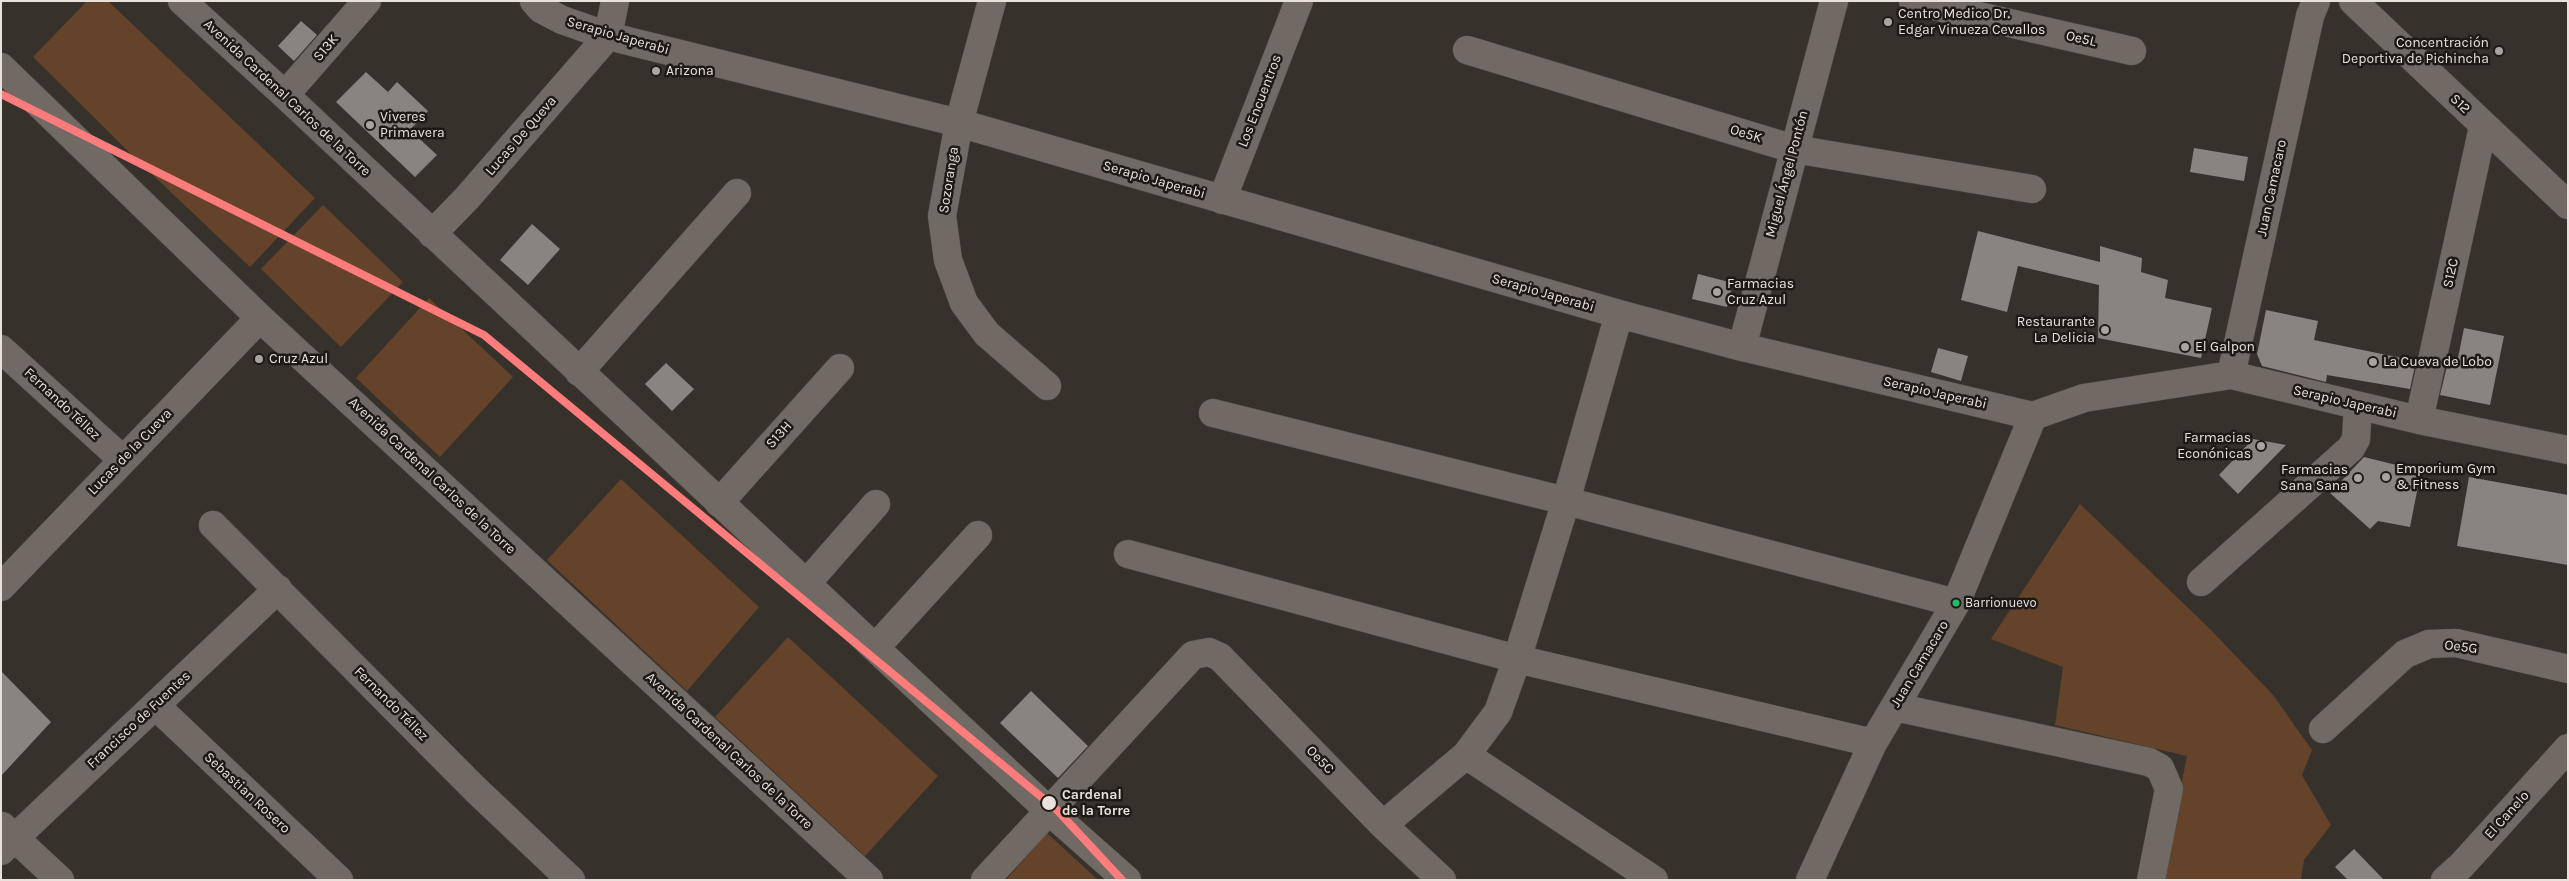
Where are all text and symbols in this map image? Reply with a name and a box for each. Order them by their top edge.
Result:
place label: Centro Medico Dr. Edgar Vinueza Cevallos [1898,6,2045,38]
street label: Serapio Japerabi [565,13,671,59]
street label: Avenida Cardenal Carlos de la Torre [200,16,374,180]
marker: Centro Medico Dr. Edgar Vinueza Cevallos [1882,16,1894,28]
street label: Oe5L [2064,27,2098,51]
street label: S13K [310,31,342,65]
place label: Concentración Deportiva de Pichincha [2342,35,2489,68]
marker: Concentración Deportiva de Pichincha [2493,45,2505,57]
street label: Los Encuentros [1235,52,1285,150]
place label: Arizona [666,63,714,79]
marker: Arizona [650,65,662,77]
street label: S12 [2447,91,2473,117]
street label: Lucas De Queva [482,93,560,179]
place label: Viveres Primavera [380,109,445,142]
street label: Miguel Ángel Pontón [1762,109,1812,239]
marker: Viveres Primavera [364,119,376,131]
street label: Oe5K [1728,121,1764,147]
street label: Juan Camacaro [2254,138,2290,238]
street label: Sozoranga [935,145,963,215]
street label: Serapio Japerabi [1101,157,1207,203]
street label: S12C [2440,257,2462,289]
street label: Serapio Japerabi [1490,270,1596,316]
place label: Farmacias Cruz Azul [1727,276,1794,308]
marker: Farmacias Cruz Azul [1711,286,1723,298]
place label: Restaurante La Delicia [2017,314,2095,347]
marker: Restaurante La Delicia [2099,324,2111,336]
place label: El Galpon [2195,339,2255,355]
marker: El Galpon [2179,341,2191,353]
place label: Cruz Azul [269,351,328,367]
marker: Cruz Azul [253,353,265,365]
place label: La Cueva de Lobo [2383,354,2492,370]
marker: La Cueva de Lobo [2367,356,2379,368]
street label: Fernando Téllez [20,364,104,444]
street label: Serapio Japerabi [1882,373,1988,413]
street label: Serapio Japerabi [2292,382,2398,422]
street label: Avenida Cardenal Carlos de la Torre [345,394,519,558]
street label: Lucas de la Cueva [85,405,175,499]
street label: S13H [762,418,796,452]
place label: Farmacias Econónicas [2177,430,2251,462]
marker: Farmacias Econónicas [2255,440,2267,452]
place label: Emporium Gym & Fitness [2396,461,2496,494]
place label: Farmacias Sana Sana [2280,462,2348,494]
marker: Emporium Gym & Fitness [2380,471,2392,483]
marker: Farmacias Sana Sana [2352,472,2364,484]
place label: Barrionuevo [1965,595,2037,611]
marker: Barrionuevo [1951,598,1961,608]
street label: Juan Camacaro [1887,618,1953,710]
street label: Oe5G [2444,637,2478,657]
street label: Fernando Téllez [350,663,432,745]
street label: Francisco de Fuentes [84,668,194,772]
street label: Avenida Cardenal Carlos de la Torre [642,669,816,833]
street label: Oe5C [1303,742,1337,778]
street label: Sebastian Rosero [201,749,293,837]
place label: Cardenal de la Torre [1062,787,1130,820]
street label: El Canelo [2481,788,2533,842]
marker: Cardenal de la Torre [1040,794,1058,812]

